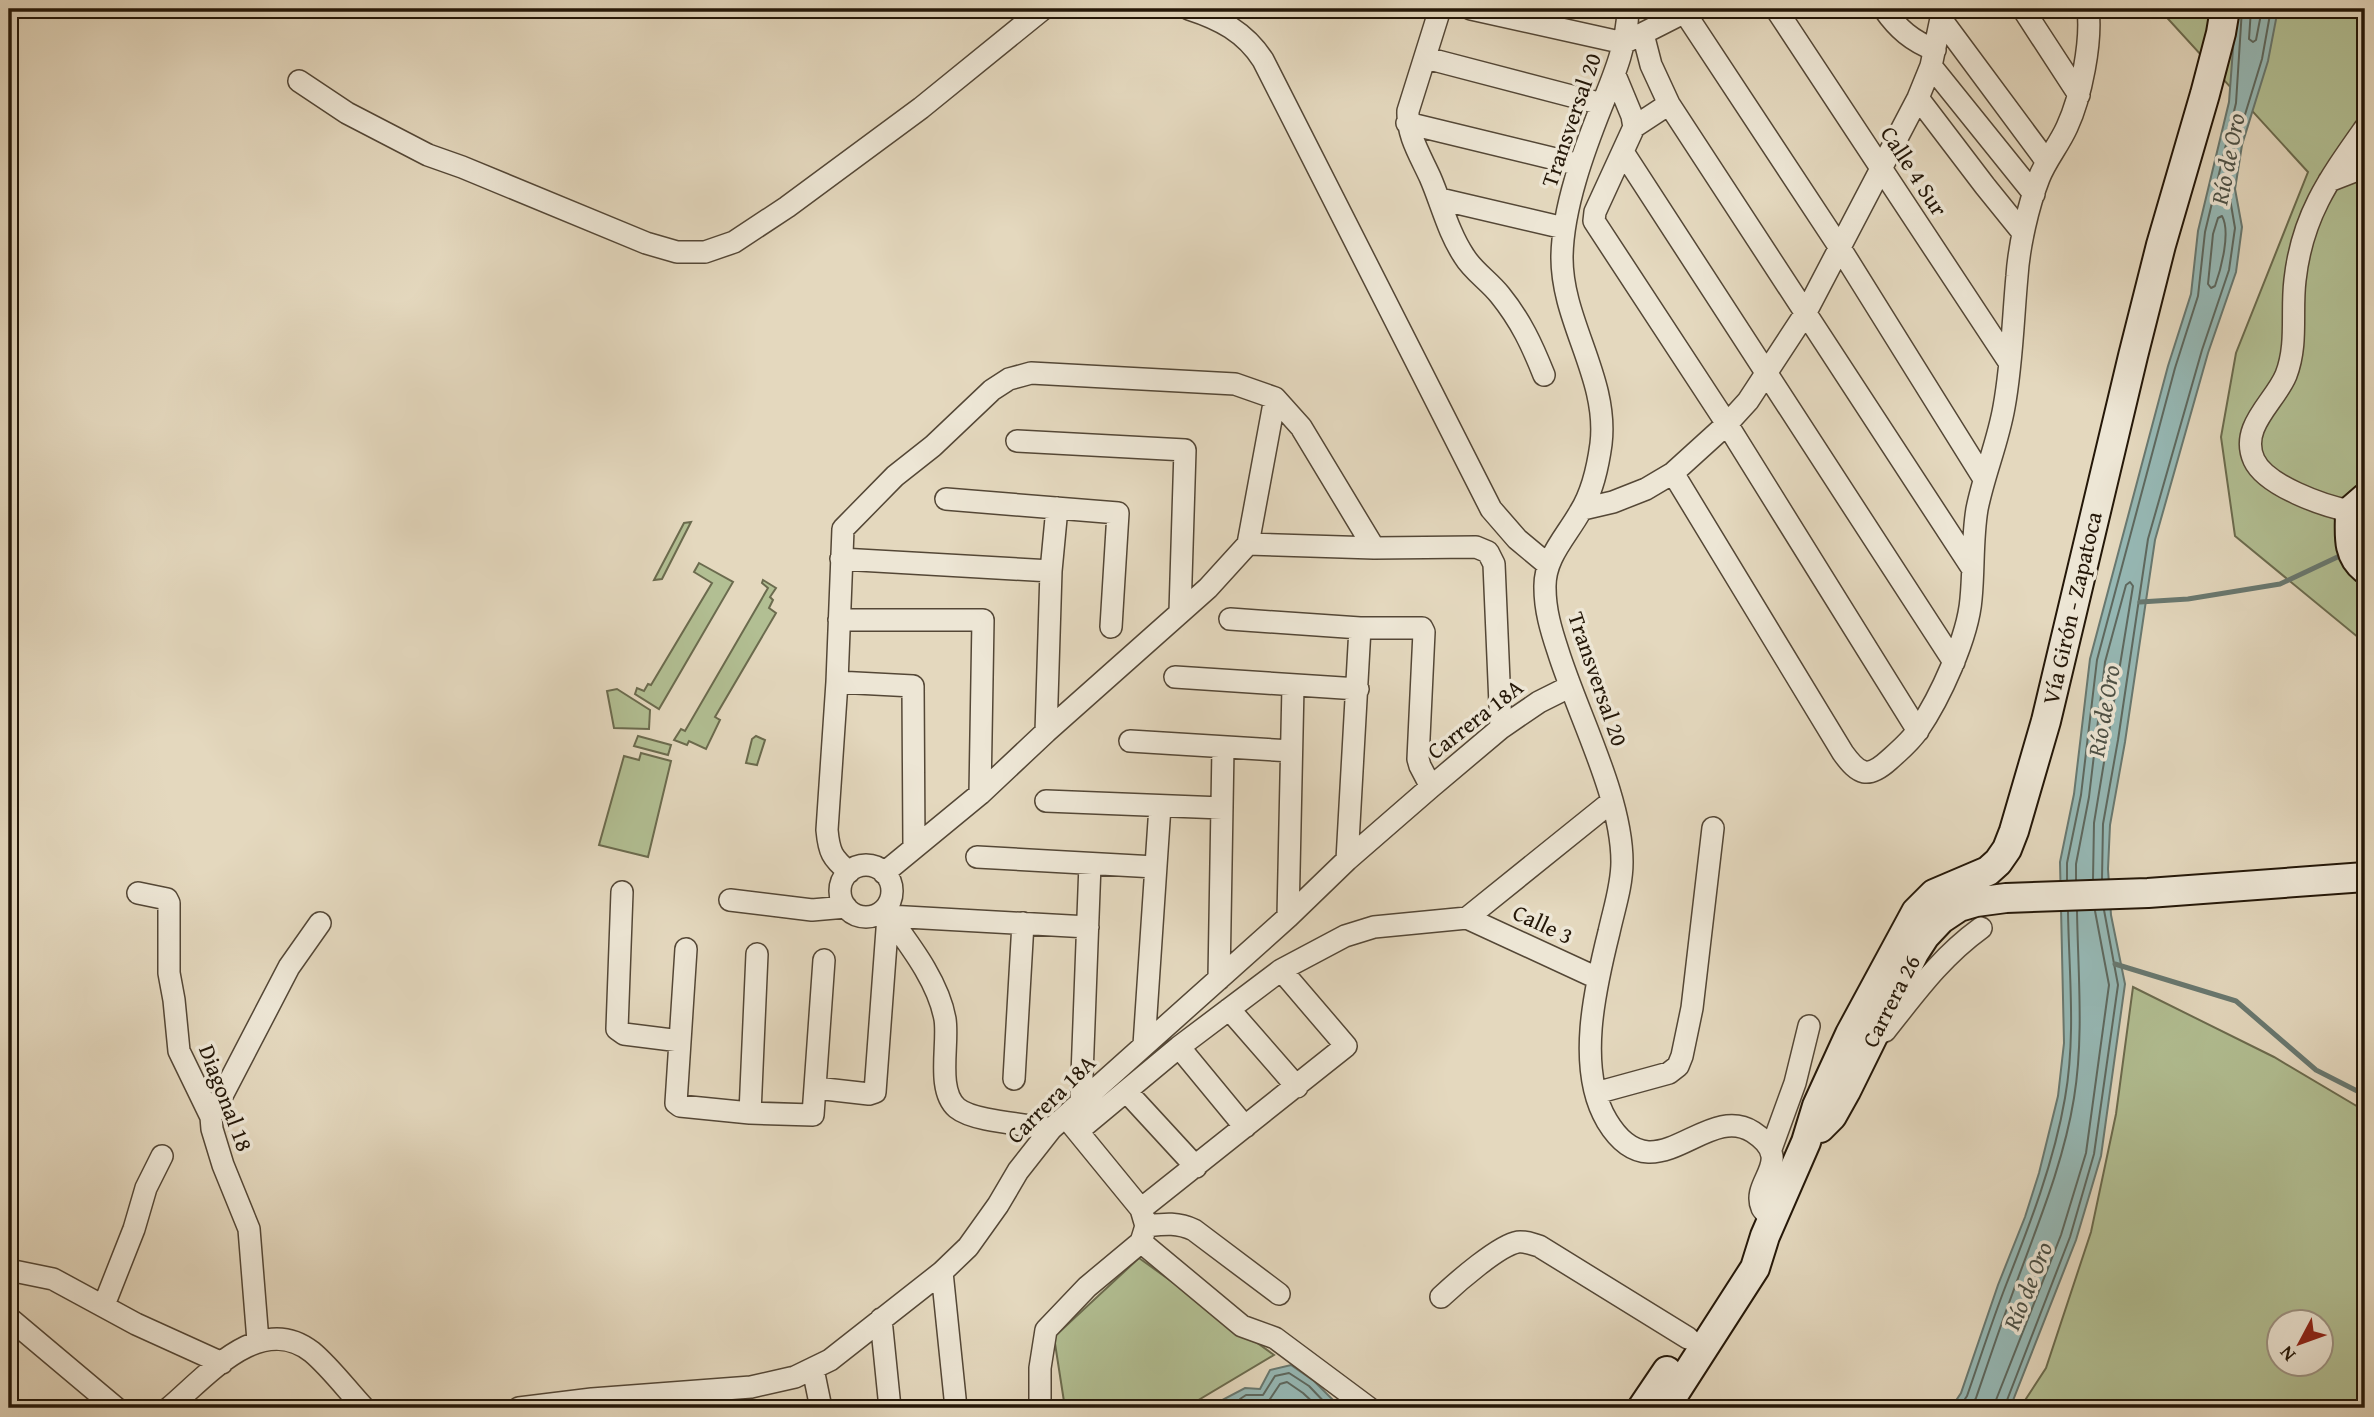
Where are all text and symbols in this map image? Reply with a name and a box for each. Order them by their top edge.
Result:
street label: Transversal 20 [1532,48,1609,191]
water label: Río de Oro [2201,110,2254,209]
street label: Calle 4 Sur [1873,119,1956,223]
street label: Vía Girón - Zapatoca [2033,508,2110,708]
street label: Transversal 20 [1560,607,1637,750]
water label: Río de Oro [2078,662,2129,760]
street label: Carrera 18A [1420,670,1530,767]
street label: Calle 3 [1508,895,1579,952]
street label: Carrera 26 [1853,949,1928,1053]
street label: Diagonal 18 [191,1040,262,1156]
street label: Carrera 18A [999,1047,1103,1151]
water label: Río de Oro [1994,1236,2061,1336]
north arrow [2266,1308,2336,1378]
text: N [2272,1340,2302,1368]

